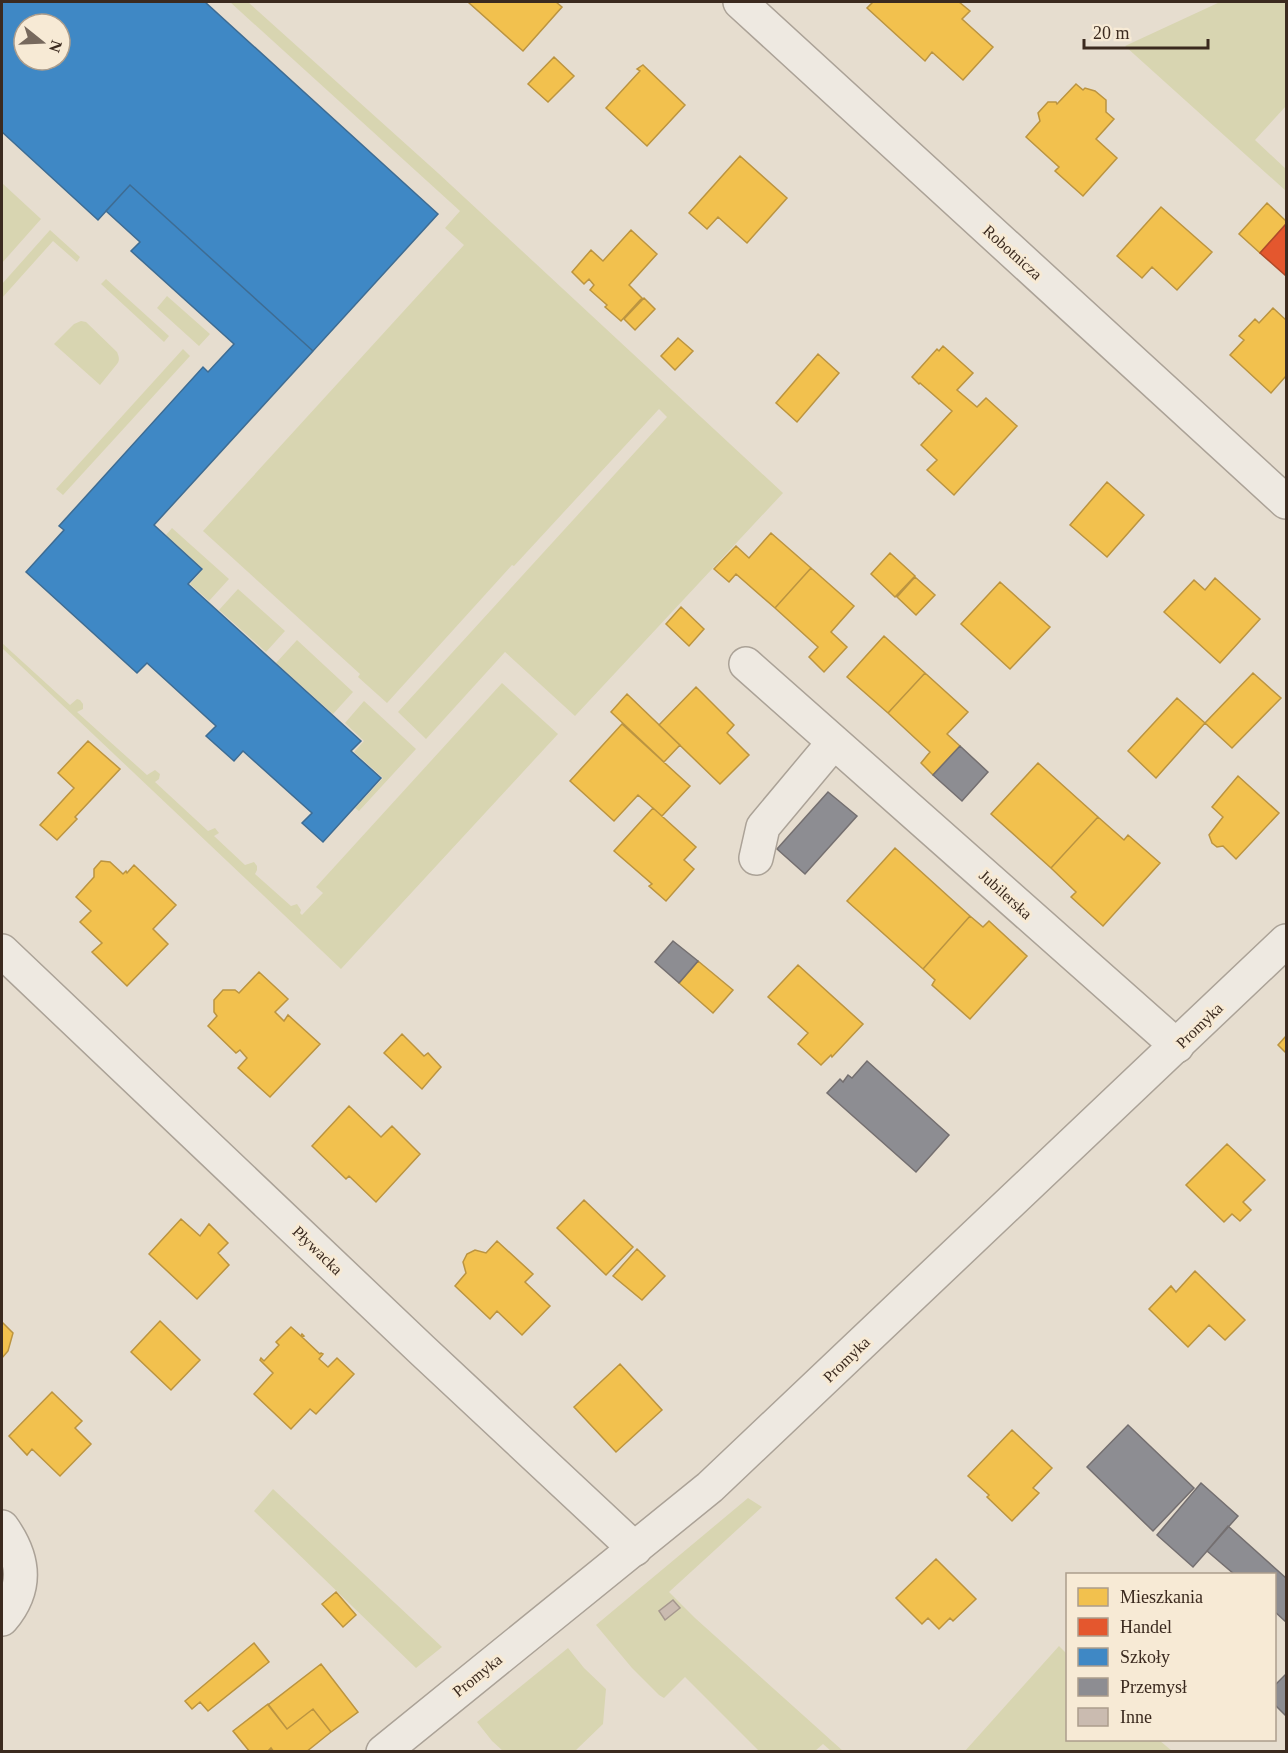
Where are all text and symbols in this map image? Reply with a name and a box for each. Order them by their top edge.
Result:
north arrow [12,12,72,72]
scale bar [1084,12,1208,50]
text: 20 m [1093,23,1130,43]
text: N [46,38,66,55]
street label: Robotnicza [980,222,1045,283]
street label: Jubilerska [976,866,1035,922]
street label: Promyka [1173,999,1227,1052]
street label: Pływacka [289,1223,346,1279]
street label: Promyka [820,1333,874,1386]
legend [1066,1573,1276,1741]
text: Mieszkania [1120,1587,1203,1607]
text: Handel [1120,1617,1172,1637]
text: Szkoły [1120,1647,1170,1667]
street label: Promyka [450,1651,506,1701]
text: Przemysł [1120,1677,1187,1697]
text: Inne [1120,1707,1152,1727]

